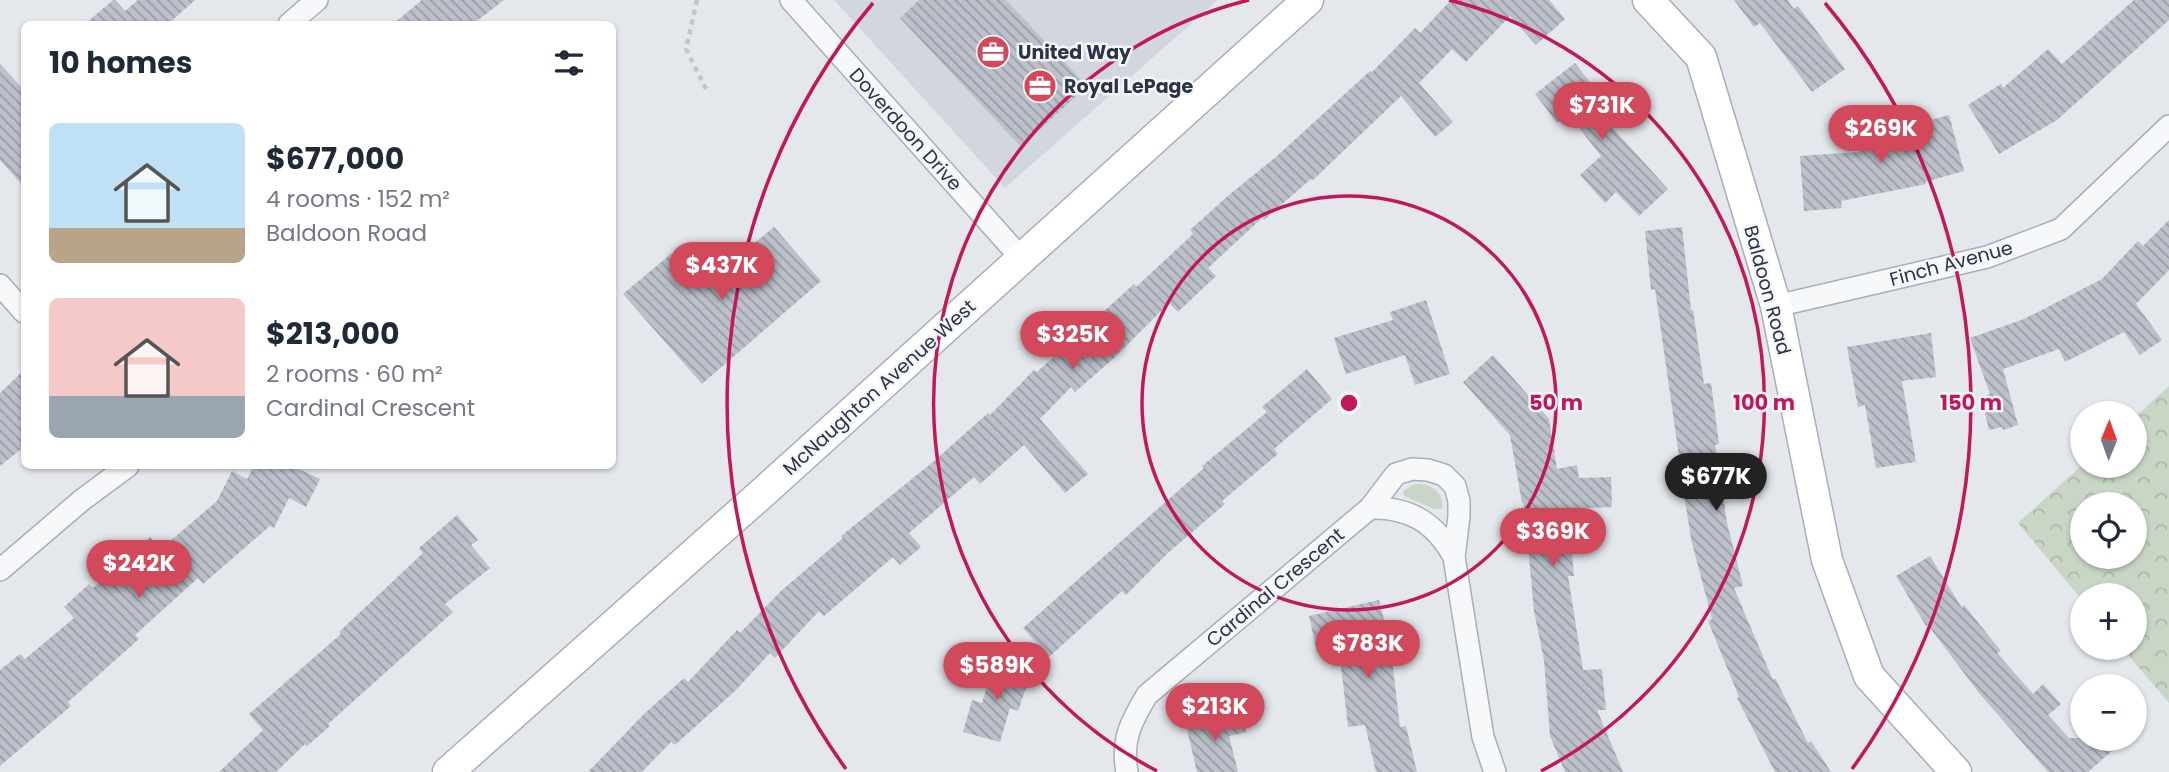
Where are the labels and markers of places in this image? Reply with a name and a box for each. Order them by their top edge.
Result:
office icon: United Way [974,33,1012,71]
place label: United Way [1018,39,1132,66]
office icon: Royal LePage [1021,67,1059,105]
place label: Royal LePage [1064,73,1193,100]
pin: $731K [1553,82,1651,142]
pin: $269K [1832,106,1930,165]
pin: $437K [673,243,771,302]
pin: $325K [1024,312,1122,371]
centre of rings [1337,391,1361,415]
pin: $677K [1667,454,1765,513]
pin: $369K [1504,508,1602,568]
pin: $242K [90,540,188,600]
pin: $783K [1319,620,1417,680]
pin: $589K [948,642,1046,702]
pin: $213K [1166,684,1264,743]

